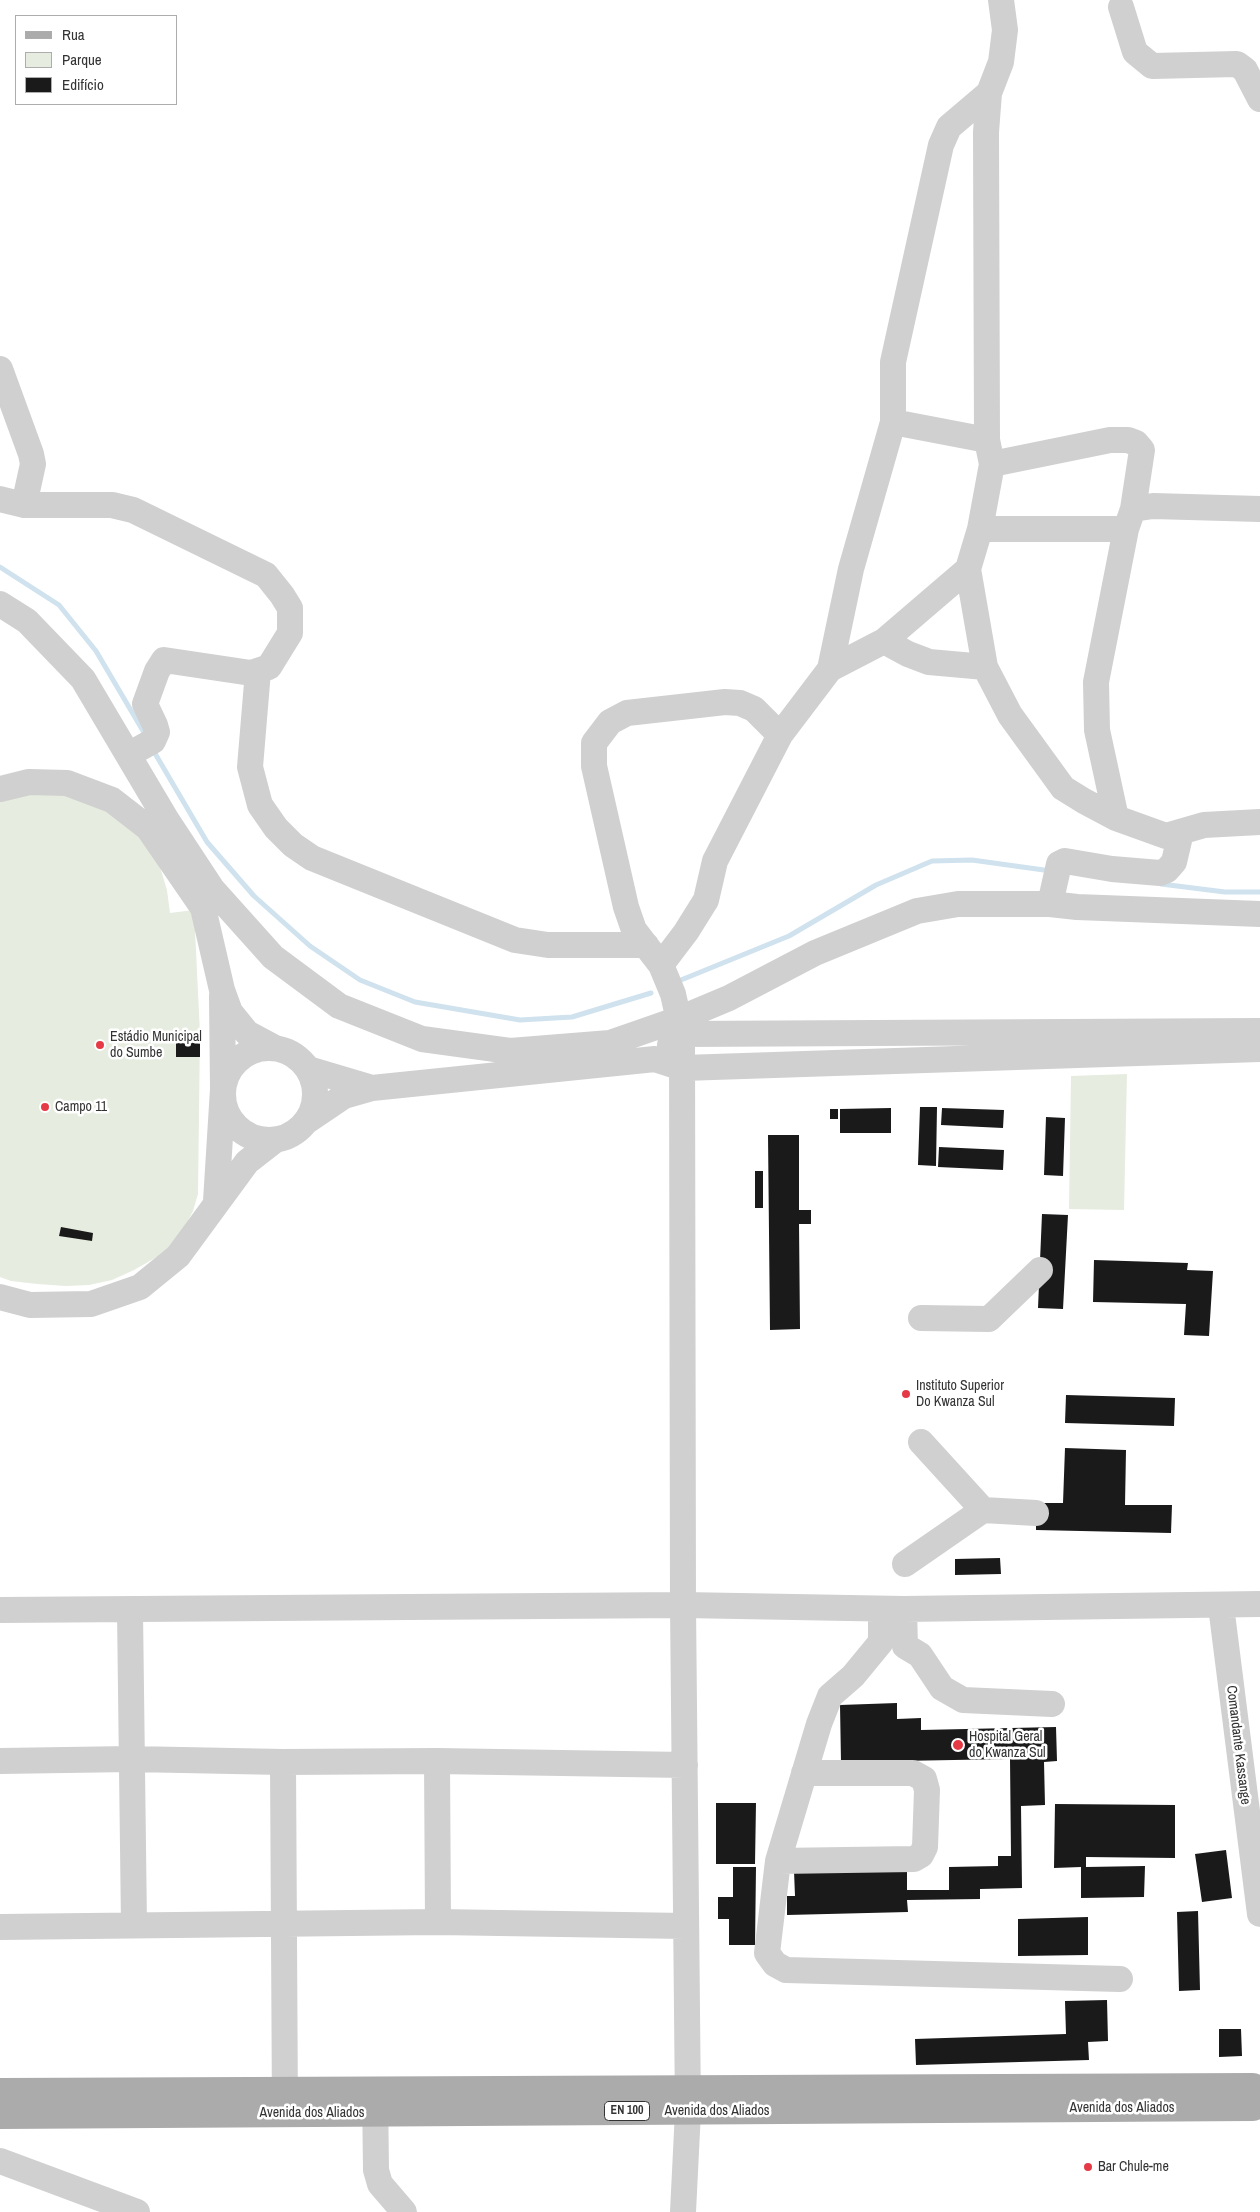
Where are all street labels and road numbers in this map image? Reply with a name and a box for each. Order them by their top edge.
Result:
street label: Comandante Kassange [1222,1684,1254,1806]
street label: Avenida dos Aliados [1069,2100,1175,2116]
road number: EN 100 [604,2102,650,2120]
street label: Avenida dos Aliados [664,2103,770,2119]
street label: Avenida dos Aliados [259,2105,365,2121]

